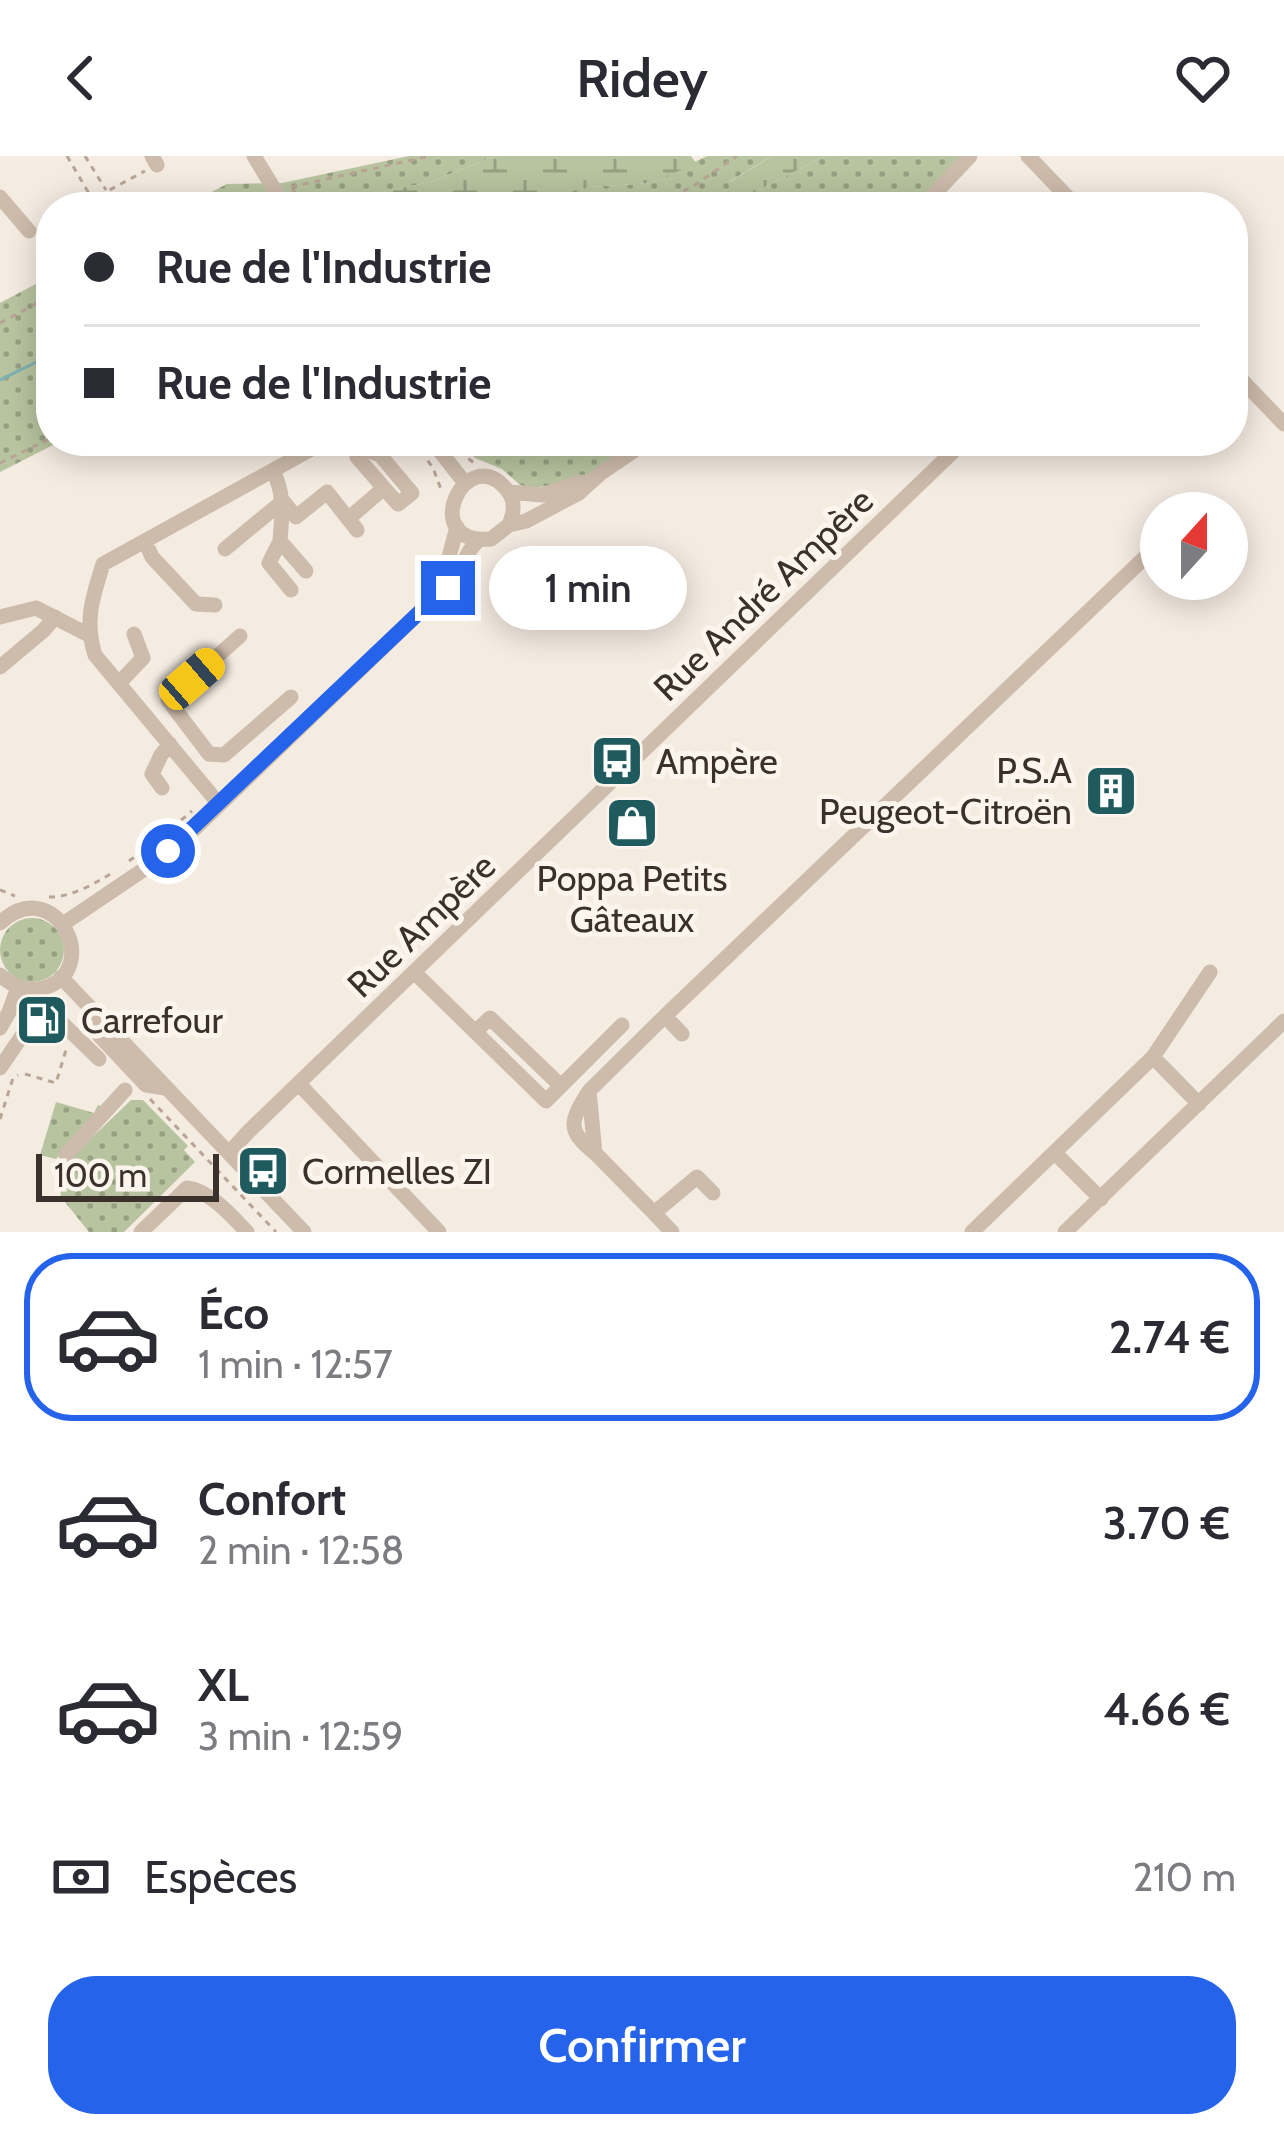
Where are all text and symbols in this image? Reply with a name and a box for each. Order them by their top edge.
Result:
icon: back [48,45,114,111]
text: Ridey [576,45,708,111]
icon: heart [1170,45,1236,111]
text: Rue de l'Industrie [156,240,491,294]
text: Rue de l'Industrie [156,356,491,410]
street label: Rue André Ampère [644,478,882,710]
north arrow [1140,492,1248,600]
map controls [1140,492,1248,600]
callout: 1 min [490,546,688,630]
route end [421,561,475,615]
text: 1 min [544,564,632,612]
car [153,642,231,716]
bus stop icon: Ampère [589,733,645,789]
place label: Ampère [656,739,778,783]
place label: P.S.A Peugeot-Citroën [819,748,1072,833]
building icon: P.S.A Peugeot-Citroën [1083,763,1139,819]
shop icon: Poppa Petits Gâteaux [604,795,660,851]
route start [141,824,195,878]
street label: Rue Ampère [338,844,504,1006]
place label: Poppa Petits Gâteaux [537,856,727,941]
fuel station icon: Carrefour [14,992,70,1048]
place label: Carrefour [81,998,223,1042]
bus stop icon: Cormelles ZI [235,1143,291,1199]
scale bar [36,1148,219,1201]
place label: Cormelles ZI [302,1149,492,1193]
text: 100 m [54,1155,147,1195]
icon: car [54,1283,162,1391]
text: Éco [198,1286,269,1340]
text: 2.74 € [1109,1310,1230,1364]
text: 1 min · 12:57 [198,1340,393,1388]
icon: car [54,1469,162,1577]
text: Confort [198,1472,346,1526]
text: 3.70 € [1103,1496,1230,1550]
text: 2 min · 12:58 [198,1526,404,1574]
icon: car [54,1655,162,1763]
text: XL [198,1658,249,1712]
text: 4.66 € [1103,1682,1230,1736]
text: 3 min · 12:59 [198,1712,404,1760]
icon: cash [48,1844,114,1910]
text: Espèces [144,1850,297,1904]
text: 210 m [1133,1853,1236,1901]
button: Confirmer [48,1976,1236,2114]

